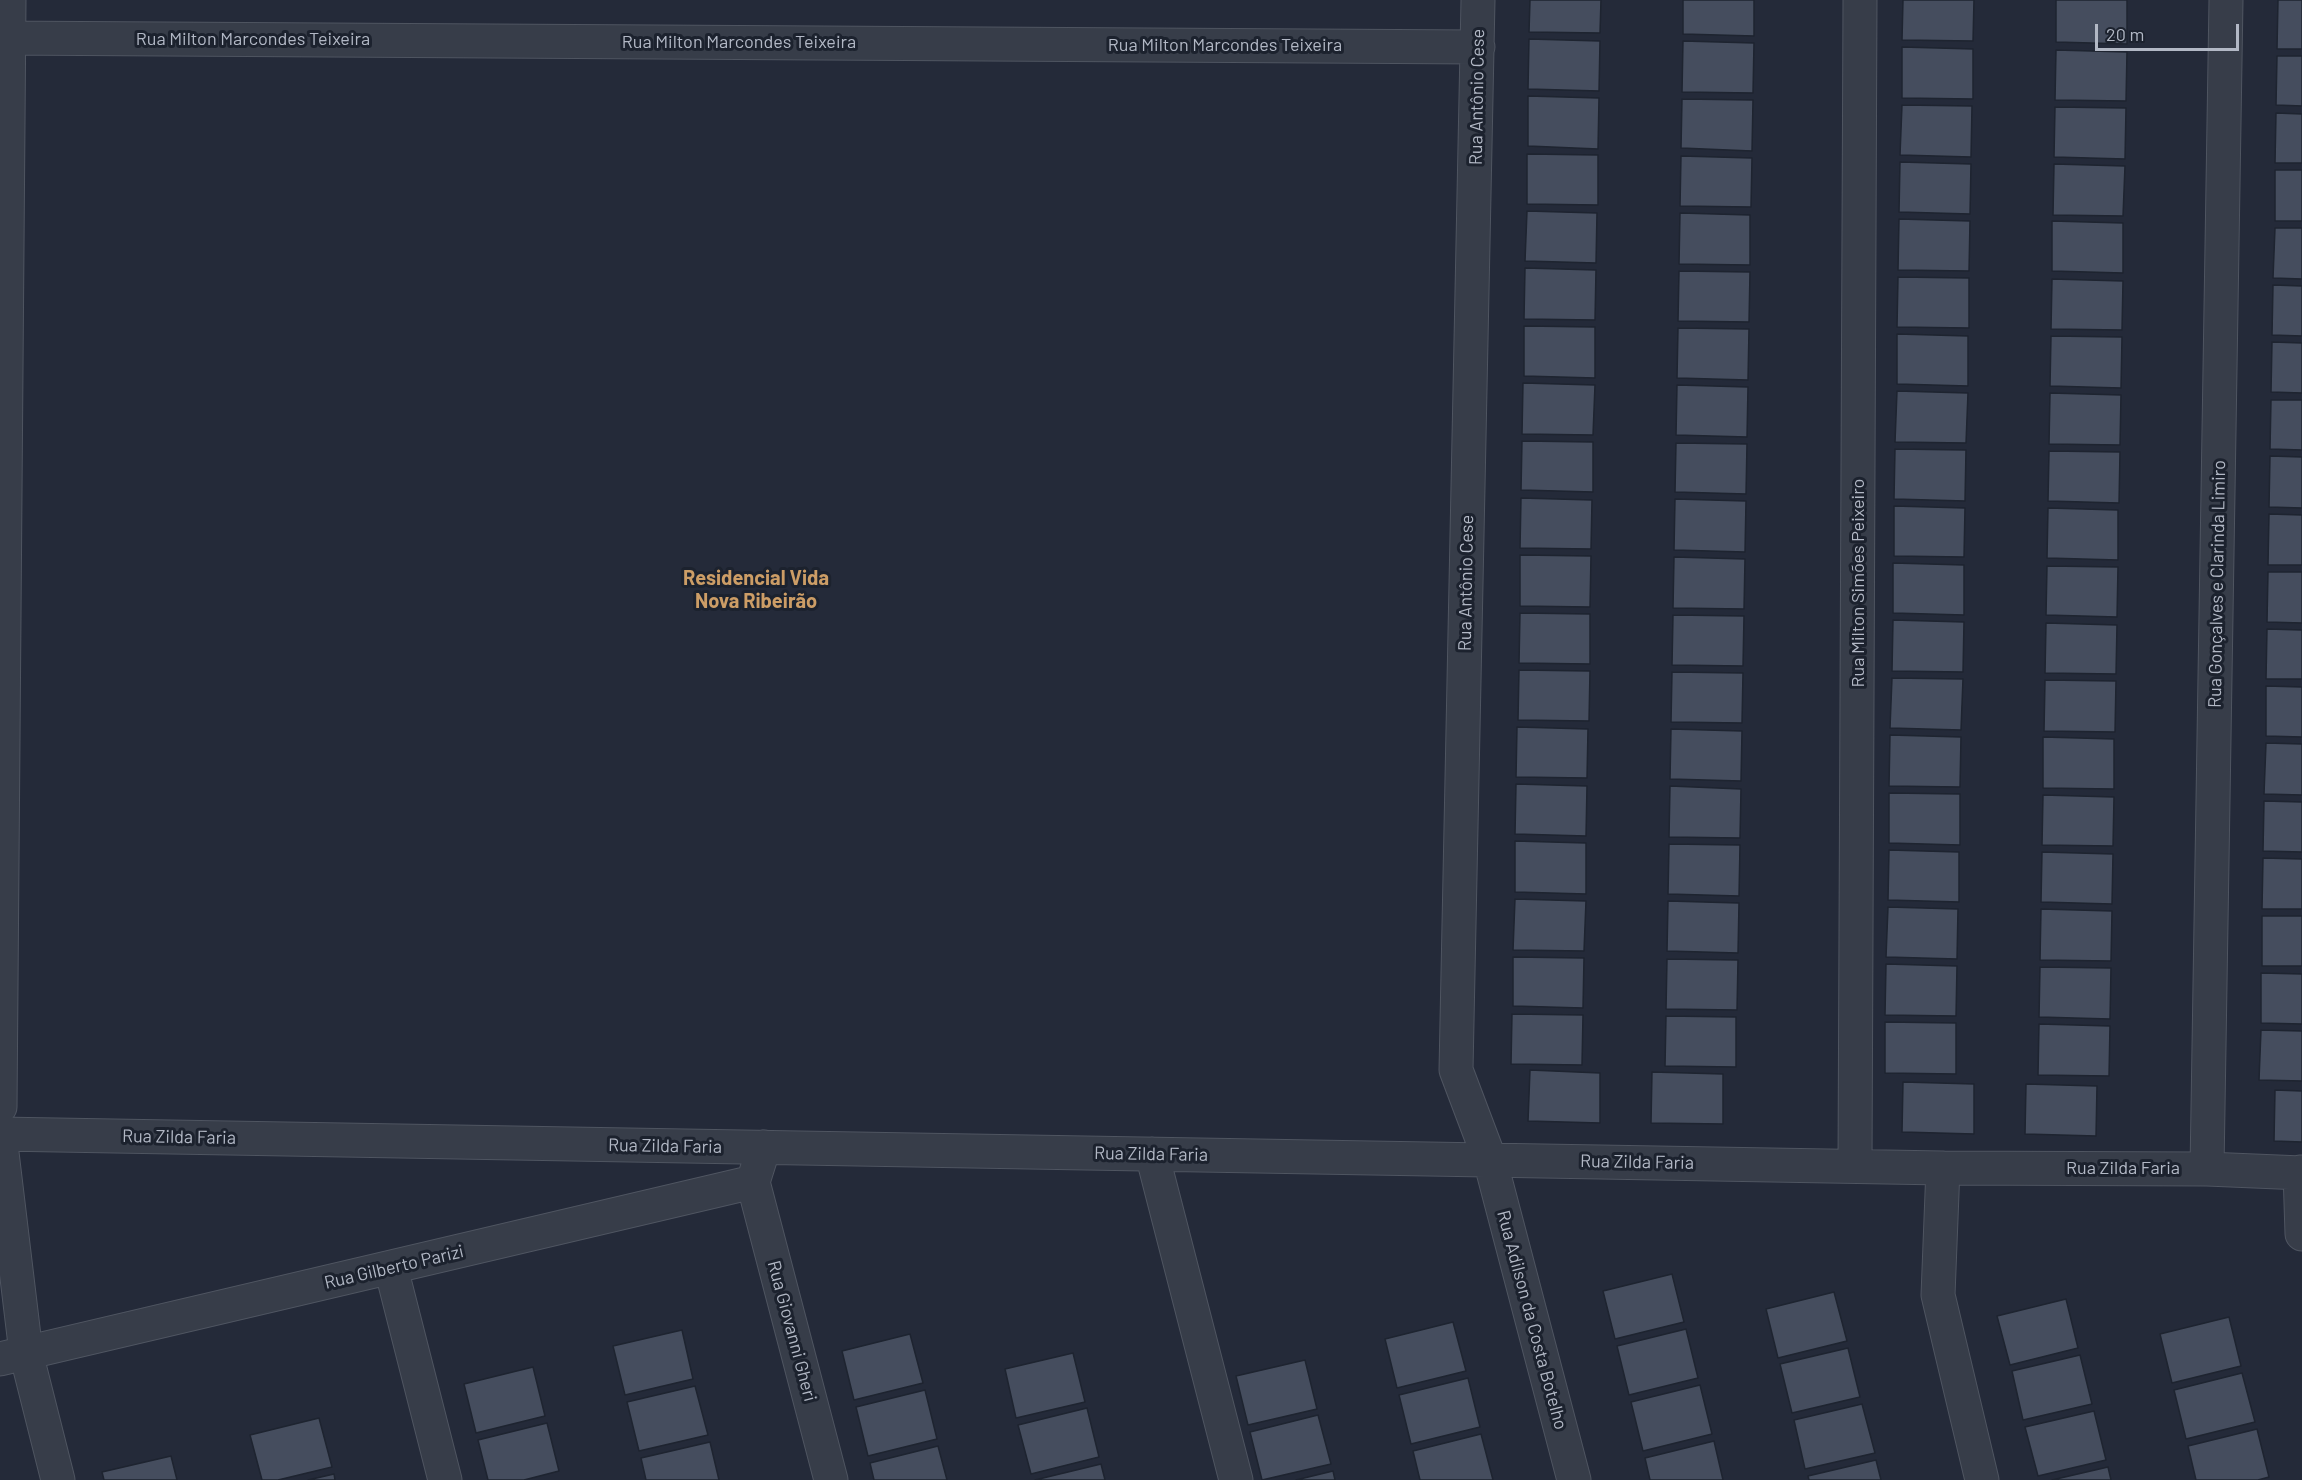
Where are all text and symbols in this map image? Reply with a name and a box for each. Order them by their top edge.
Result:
scale bar [2098,12,2242,50]
text: 20 m [2106,23,2144,45]
street label: Rua Milton Marcondes Teixeira [136,28,370,50]
street label: Rua Antônio Cese [1465,29,1489,165]
street label: Rua Milton Marcondes Teixeira [622,31,856,53]
street label: Rua Milton Marcondes Teixeira [1108,34,1342,56]
street label: Rua Gonçalves e Clarinda Limiro [2204,460,2230,708]
street label: Rua Milton Simões Peixeiro [1847,479,1869,687]
street label: Rua Antônio Cese [1454,515,1478,651]
district label: Residencial Vida Nova Ribeirão [683,566,829,613]
street label: Rua Zilda Faria [122,1125,236,1149]
street label: Rua Zilda Faria [608,1134,722,1158]
street label: Rua Zilda Faria [1094,1142,1208,1166]
street label: Rua Zilda Faria [1580,1150,1694,1174]
street label: Rua Zilda Faria [2066,1157,2180,1179]
street label: Rua Adilson da Costa Botelho [1492,1208,1572,1432]
street label: Rua Gilberto Parizi [322,1240,466,1294]
street label: Rua Giovanni Gheri [763,1258,821,1404]

